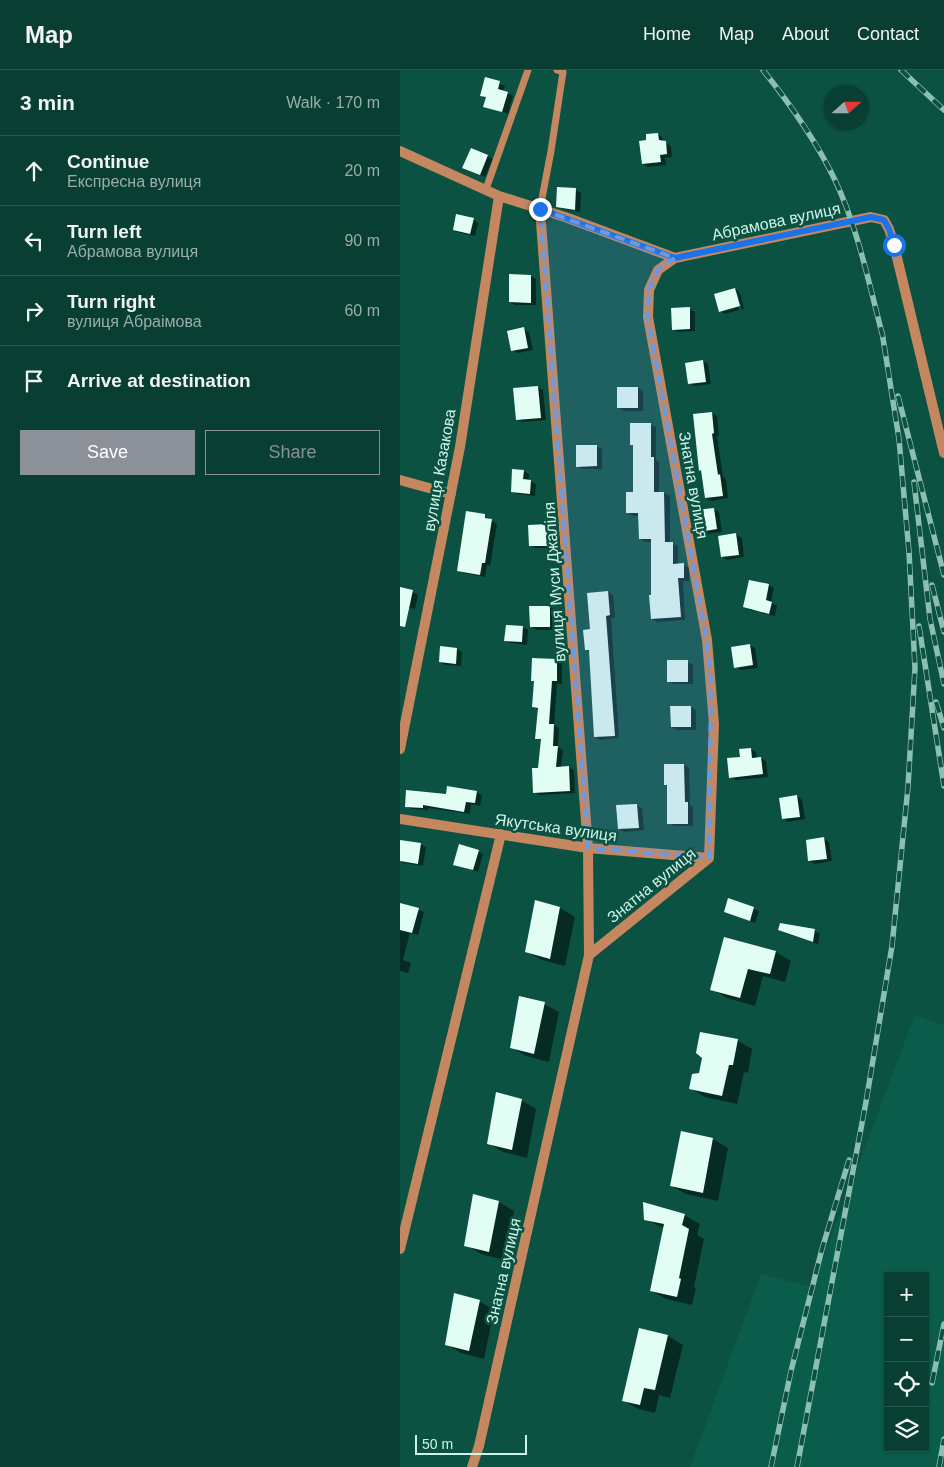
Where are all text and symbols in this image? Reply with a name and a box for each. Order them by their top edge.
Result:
text: Map [25,21,73,48]
text: Home [643,24,691,44]
text: Map [719,24,754,44]
text: About [782,24,829,44]
text: Contact [857,24,919,44]
north arrow [824,85,869,130]
text: 3 min [20,91,75,114]
text: Walk · 170 m [286,94,380,111]
text: Continue [67,151,149,172]
icon: ahead [20,157,48,185]
text: 20 m [344,162,380,179]
text: Експресна вулиця [67,173,201,190]
route end [529,198,552,221]
street label: Абрамова вулиця [710,200,842,243]
text: Turn left [67,221,142,242]
icon: left [20,227,48,255]
text: 90 m [344,232,380,249]
route start [883,234,906,257]
text: Абрамова вулиця [67,243,198,260]
text: Turn right [67,291,155,312]
icon: right [20,297,48,325]
text: 60 m [344,302,380,319]
text: вулиця Абраімова [67,313,202,330]
icon: arrive [20,367,48,395]
text: Arrive at destination [67,370,251,391]
street label: вулиця Казакова [420,407,459,533]
button: Save [20,430,195,475]
button: Share [205,430,380,475]
street label: Знатна вулиця [676,430,711,540]
street label: вулиця Муси Джаліля [540,501,569,663]
street label: Якутська вулиця [494,811,618,844]
street label: Знатна вулиця [604,845,699,926]
street label: Знатна вулиця [483,1216,524,1326]
map controls [884,1272,929,1452]
button: + [884,1272,929,1317]
button: − [884,1317,929,1362]
button: locate [884,1362,929,1407]
button: layers [884,1407,929,1452]
scale bar [415,1432,528,1455]
text: 50 m [422,1436,453,1452]

